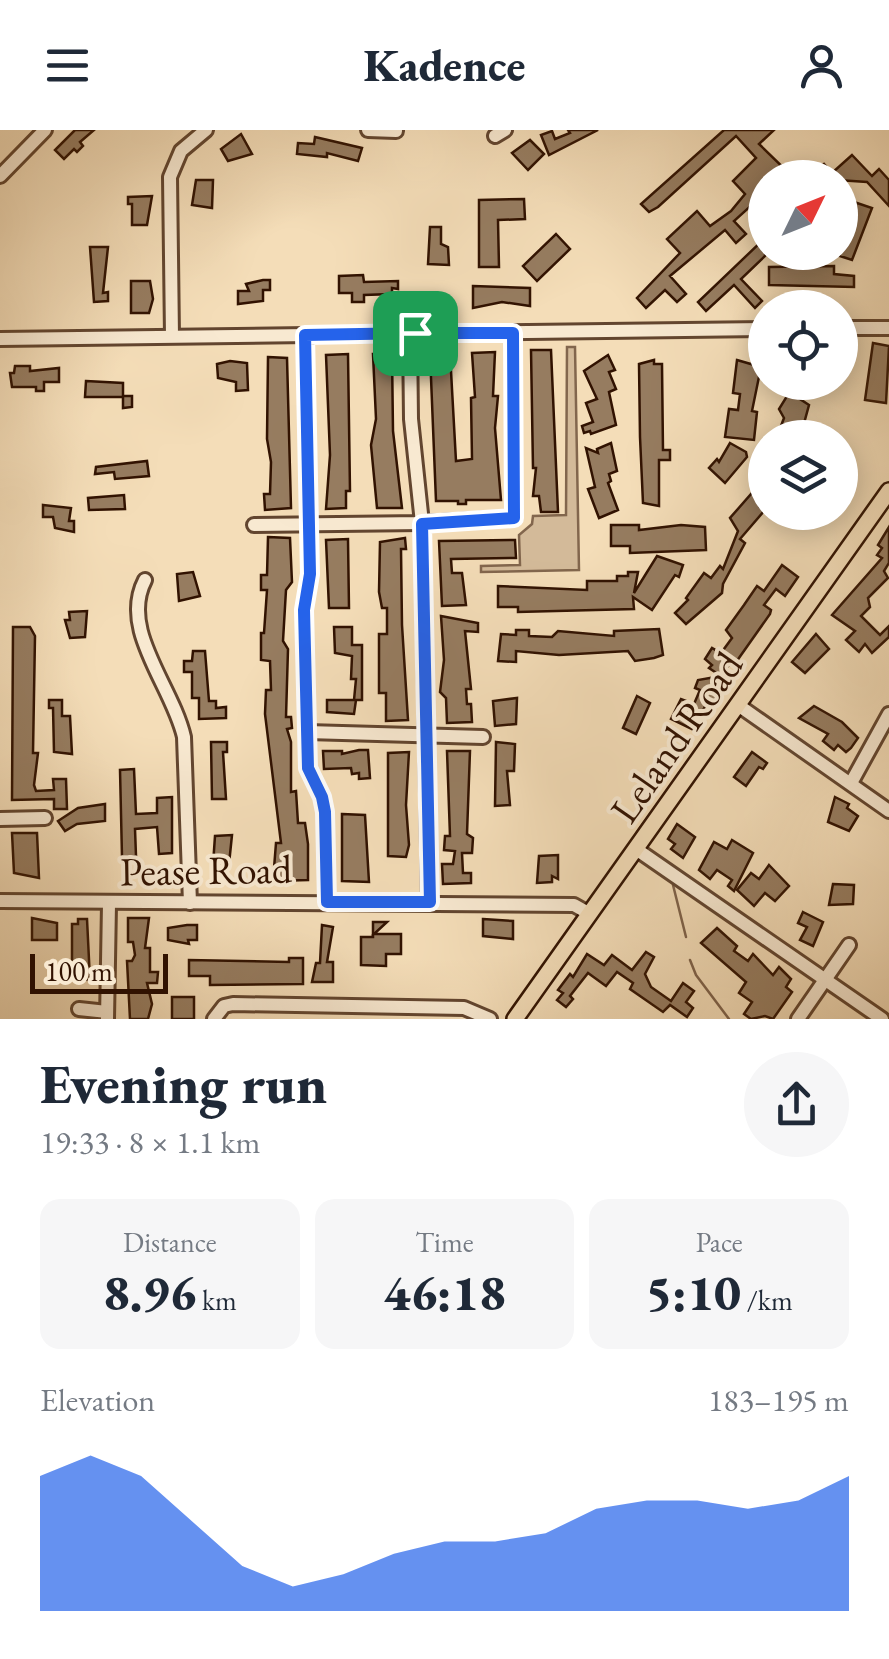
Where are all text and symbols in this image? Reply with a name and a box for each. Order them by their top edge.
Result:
text: Kadence [363,36,526,94]
icon: menu [40,38,95,93]
icon: person [794,38,849,93]
north arrow [748,160,858,270]
map controls [748,160,858,530]
button: locate [748,290,858,400]
pin [373,291,458,376]
icon: arrive [388,306,443,361]
button: layers [748,420,858,530]
street label: Leland Road [598,641,754,833]
street label: Pease Road [120,842,293,897]
scale bar [30,949,168,994]
text: 100 m [45,953,113,989]
text: Evening run [40,1048,327,1119]
button: share [744,1052,849,1157]
text: 19:33 · 8 × 1.1 km [40,1121,260,1163]
text: Distance [123,1224,217,1260]
text: Time [415,1224,474,1260]
text: Pace [696,1224,743,1260]
text: 8.96 [103,1260,196,1325]
text: 46:18 [383,1260,506,1325]
text: 5:10 [646,1260,741,1325]
text: km [196,1282,237,1318]
text: /km [741,1282,793,1318]
text: Elevation [40,1379,155,1421]
text: 183–195 m [708,1379,849,1421]

